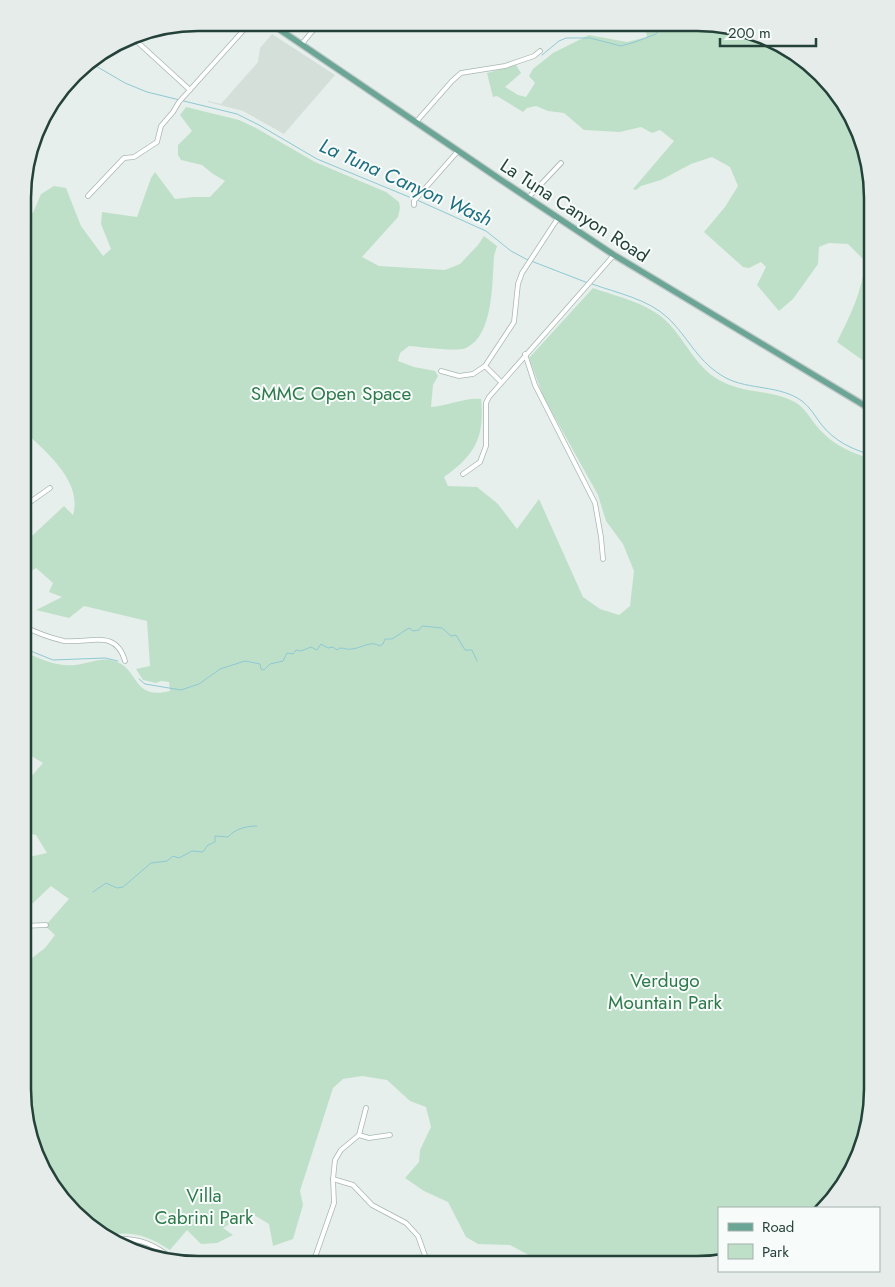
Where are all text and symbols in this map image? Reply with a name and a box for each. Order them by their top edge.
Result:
scale bar [720,15,816,47]
text: 200 m [728,22,771,44]
water label: La Tuna Canyon Wash [315,131,497,234]
street label: La Tuna Canyon Road [495,152,654,269]
park label: SMMC Open Space [251,380,411,407]
park label: Verdugo Mountain Park [608,967,723,1016]
park label: Villa Cabrini Park [155,1182,254,1231]
legend [718,1207,880,1272]
text: Road [762,1216,794,1238]
text: Park [762,1241,789,1263]

